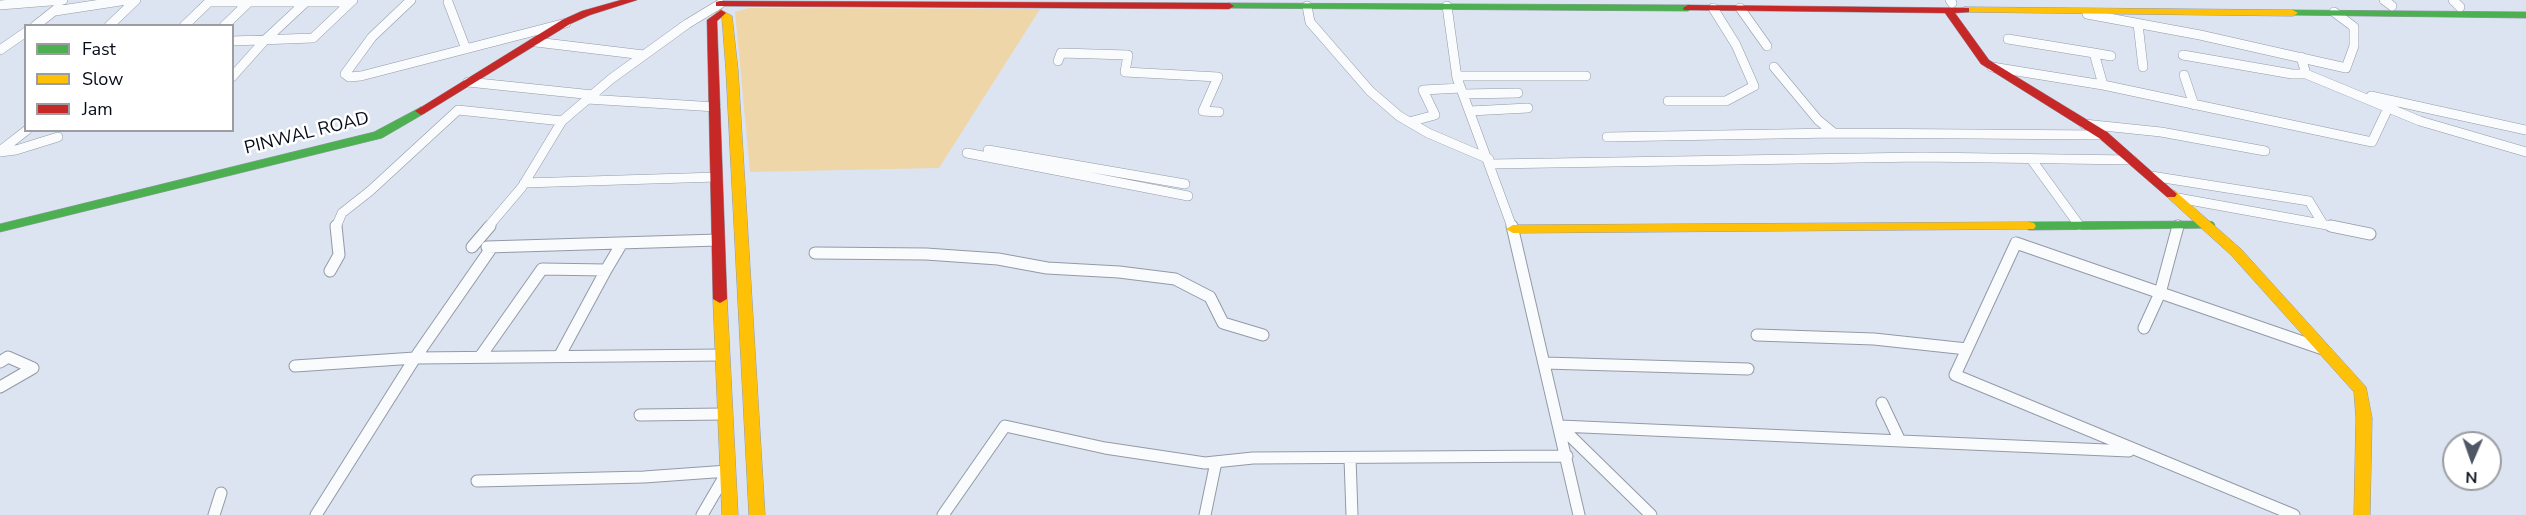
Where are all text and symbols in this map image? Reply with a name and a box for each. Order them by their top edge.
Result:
legend [24,24,234,132]
text: Fast [82,37,116,61]
text: Slow [82,67,123,91]
text: Jam [82,97,113,121]
street label: PINWAL ROAD [242,108,372,160]
north arrow [2442,431,2502,491]
text: N [2465,466,2478,488]

